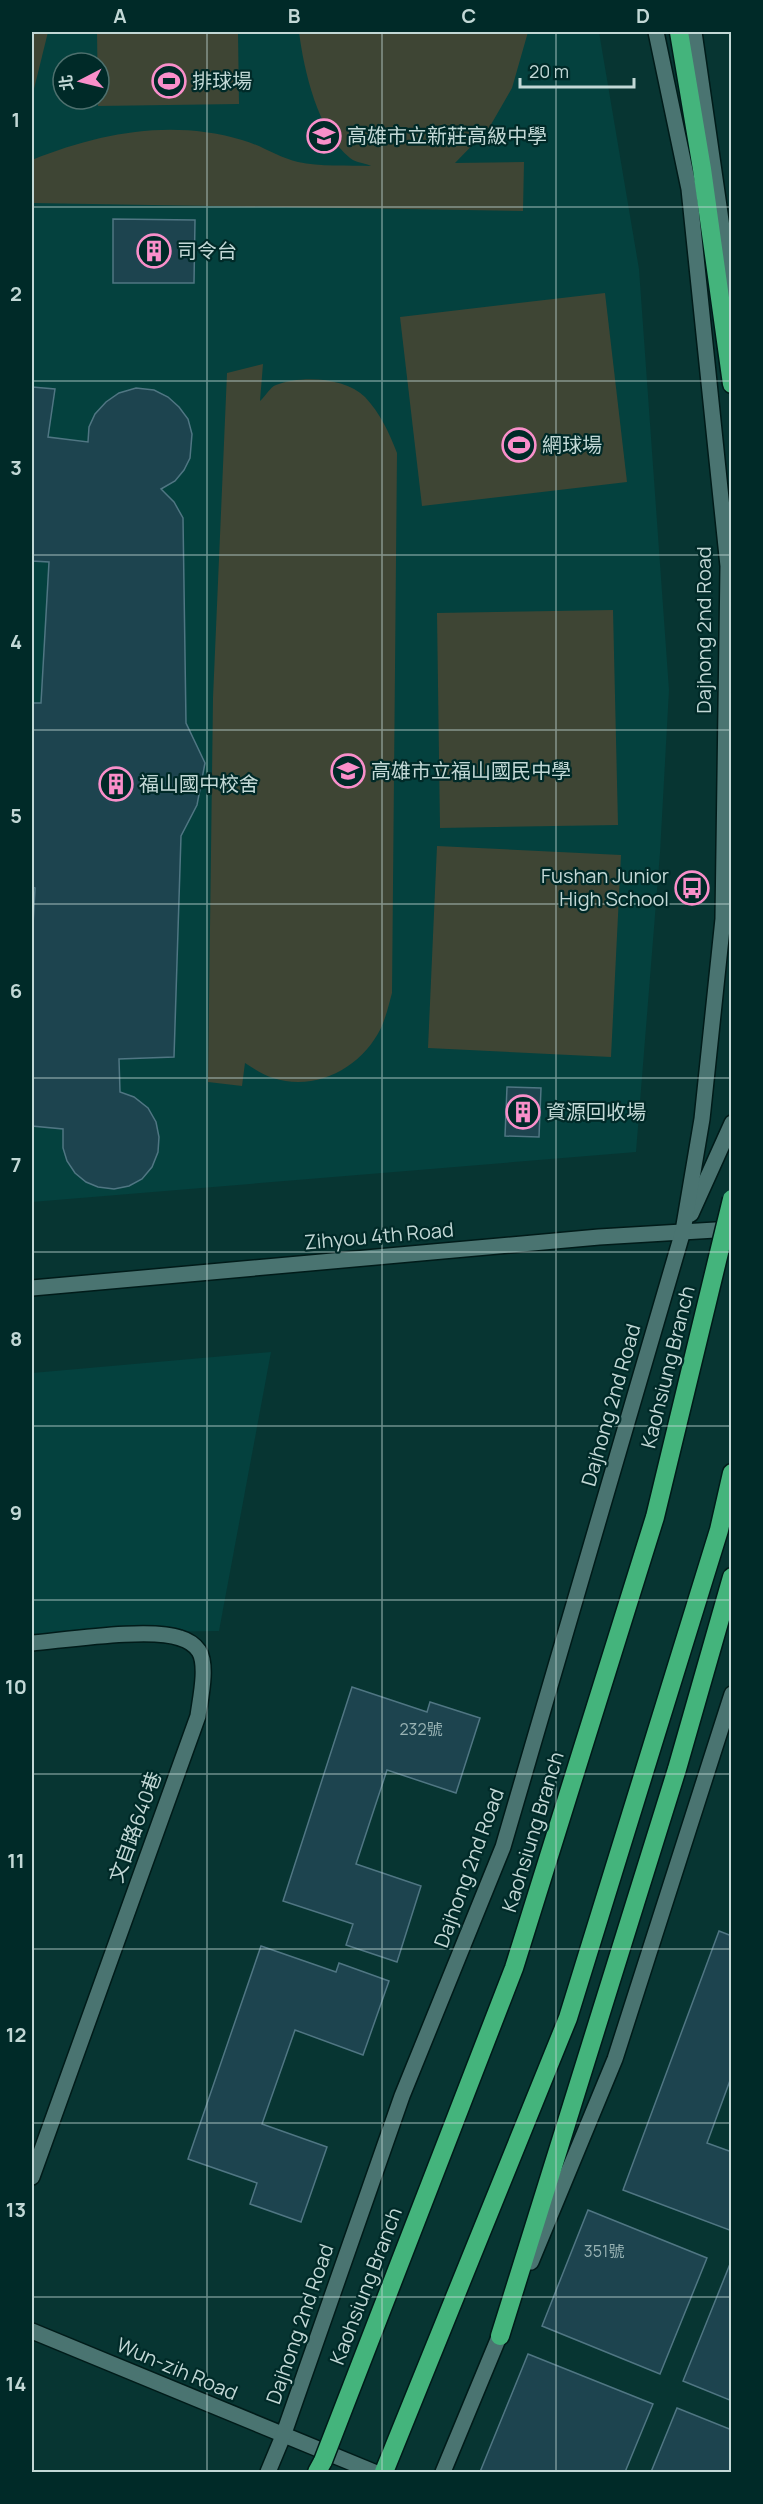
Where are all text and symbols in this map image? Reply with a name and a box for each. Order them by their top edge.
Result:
text: A [113,2,127,29]
text: B [288,2,301,29]
text: C [462,2,476,29]
text: D [636,2,650,29]
north arrow [51,51,111,111]
scale bar [520,51,634,89]
text: 20 m [529,59,569,83]
sports icon: 排球場 [151,63,187,99]
place label: 排球場 [192,67,252,94]
text: 北 [54,74,78,92]
text: 1 [12,106,20,133]
school or university icon: 高雄市立新莊高級中學 [306,118,342,154]
place label: 高雄市立新莊高級中學 [347,122,547,149]
building icon: 司令台 [136,233,172,269]
place label: 司令台 [177,237,237,264]
text: 2 [10,280,22,307]
sports icon: 網球場 [501,427,537,463]
place label: 網球場 [542,431,602,458]
text: 3 [10,454,22,481]
street label: Dajhong 2nd Road [690,546,717,714]
text: 4 [10,628,22,655]
school or university icon: 高雄市立福山國民中學 [330,753,366,789]
place label: 高雄市立福山國民中學 [371,757,571,784]
building icon: 福山國中校舍 [98,766,134,802]
place label: 福山國中校舍 [139,770,259,797]
text: 5 [10,802,22,829]
place label: Fushan Junior High School [541,862,669,912]
bus stop icon: Fushan Junior High School [674,870,710,906]
text: 6 [10,977,22,1004]
building icon: 資源回收場 [505,1094,541,1130]
place label: 資源回收場 [546,1098,646,1125]
text: 7 [11,1151,21,1178]
street label: Zihyou 4th Road [303,1216,455,1255]
street label: Kaohsiung Branch [634,1283,701,1451]
street label: Dajhong 2nd Road [574,1321,647,1489]
text: 8 [10,1325,22,1352]
text: 9 [10,1499,22,1526]
text: 10 [5,1673,27,1700]
house number: 232號 [399,1718,443,1740]
street label: Kaohsiung Branch [495,1748,570,1915]
street label: 文自路640巷 [102,1768,167,1886]
street label: Dajhong 2nd Road [427,1785,510,1951]
text: 11 [7,1847,25,1874]
text: 12 [6,2021,26,2048]
text: 13 [6,2196,26,2223]
street label: Kaohsiung Branch [323,2203,408,2368]
street label: Dajhong 2nd Road [260,2240,340,2407]
house number: 351號 [584,2240,624,2262]
street label: Wun-zih Road [113,2331,242,2406]
text: 14 [6,2370,26,2397]

